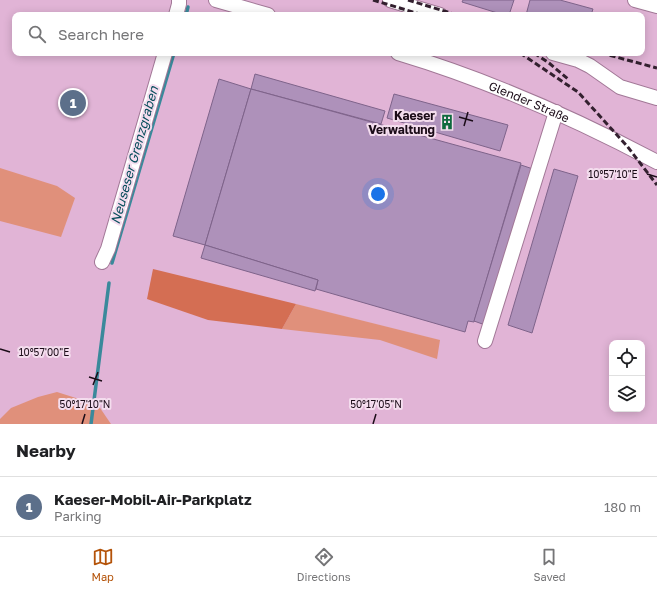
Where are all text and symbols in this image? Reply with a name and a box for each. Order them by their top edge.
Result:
search box [12,12,645,56]
icon: search [26,23,48,45]
text: Search here [58,25,144,43]
street label: Glender Straße [487,78,572,125]
water label: Neuseser Grenzgraben [107,83,162,226]
pin: 1 [60,88,86,118]
place label: Kaeser Verwaltung [368,108,435,137]
building icon: Kaeser Verwaltung [438,113,456,131]
text: 10°57'10"E [588,168,638,180]
your location [368,184,388,204]
map controls [609,340,645,412]
button: locate [609,340,645,376]
text: 10°57'00"E [19,346,69,358]
button: layers [609,376,645,412]
text: 50°17'10"N [60,398,110,410]
text: 50°17'05"N [350,398,402,410]
text: Nearby [16,440,76,461]
text: Kaeser-Mobil-Air-Parkplatz [54,490,252,508]
text: 1 [26,499,32,515]
text: 180 m [604,499,641,515]
text: Parking [54,508,102,524]
tab: Map [91,546,114,583]
tab: Directions [297,546,351,583]
tab: Saved [533,546,566,583]

